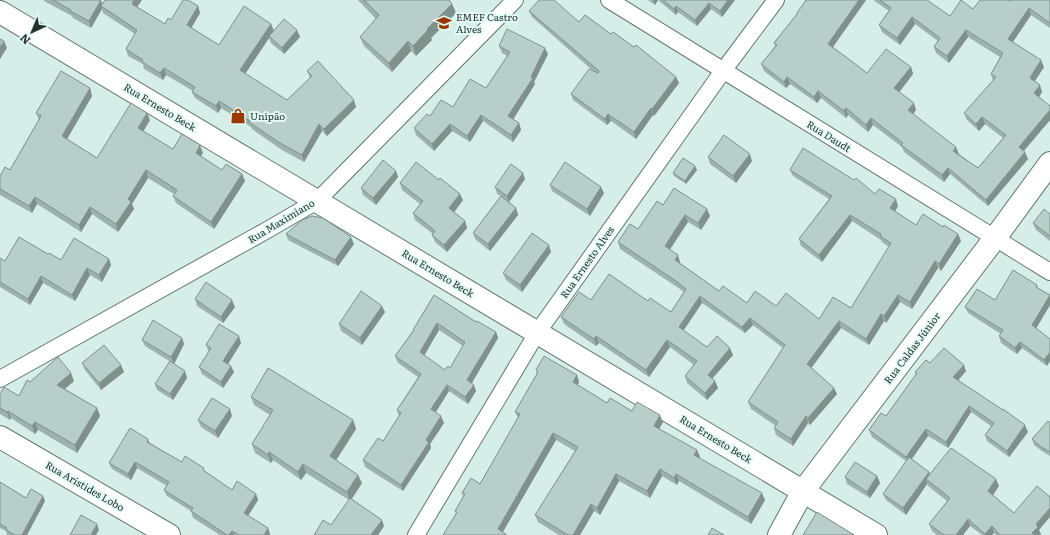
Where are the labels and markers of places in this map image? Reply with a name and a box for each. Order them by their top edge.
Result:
place label: EMEF Castro Alves [456,9,518,36]
school or university icon: EMEF Castro Alves [435,14,453,32]
shop icon: Unipão [229,107,247,125]
place label: Unipão [250,108,285,123]

